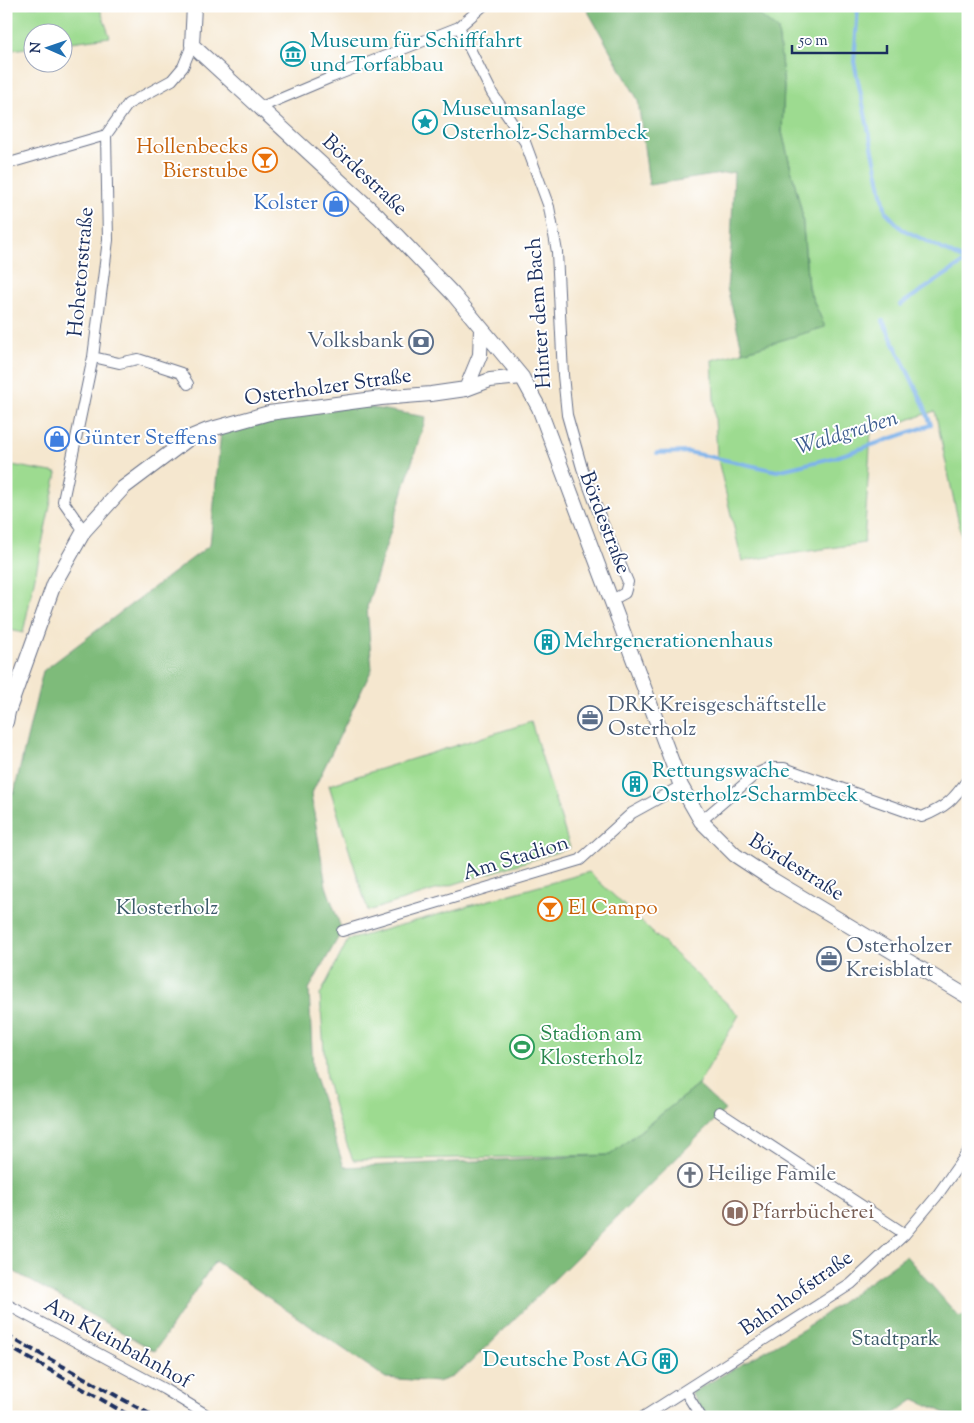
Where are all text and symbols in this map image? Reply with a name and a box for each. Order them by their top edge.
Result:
north arrow [22,22,72,72]
scale bar [792,22,886,54]
place label: Museum für Schifffahrt und Torfabbau [310,27,522,81]
text: 50 m [798,31,828,52]
museum icon: Museum für Schifffahrt und Torfabbau [280,41,306,67]
text: N [27,42,47,54]
place label: Museumsanlage Osterholz-Scharmbeck [442,95,649,149]
place icon: Museumsanlage Osterholz-Scharmbeck [412,109,438,135]
street label: Bördestraße [314,128,414,224]
place label: Hollenbecks Bierstube [136,133,248,187]
bar icon: Hollenbecks Bierstube [252,147,278,173]
place label: Kolster [253,189,318,219]
shop icon: Kolster [323,191,349,217]
street label: Hohetorstraße [61,206,103,338]
street label: Hinter dem Bach [520,236,560,390]
place label: Volksbank [307,327,405,357]
bank icon: Volksbank [408,329,434,355]
street label: Osterholzer Straße [243,361,413,415]
water label: Waldgraben [792,403,903,465]
place label: Günter Steffens [74,424,217,454]
shop icon: Günter Steffens [44,426,70,452]
street label: Bördestraße [571,467,637,579]
place label: Mehrgenerationenhaus [564,627,773,657]
building icon: Mehrgenerationenhaus [534,629,560,655]
place label: DRK Kreisgeschäftstelle Osterholz [608,691,826,745]
office icon: DRK Kreisgeschäftstelle Osterholz [577,705,603,731]
place label: Rettungswache Osterholz-Scharmbeck [652,757,859,811]
building icon: Rettungswache Osterholz-Scharmbeck [622,771,648,797]
street label: Bördestraße [742,827,850,909]
street label: Am Stadion [459,829,573,889]
park label: Klosterholz [116,894,218,924]
place label: El Campo [568,894,658,924]
bar icon: El Campo [537,896,563,922]
place label: Osterholzer Kreisblatt [846,932,952,986]
office icon: Osterholzer Kreisblatt [816,946,842,972]
place label: Stadion am Klosterholz [540,1020,643,1074]
sports icon: Stadion am Klosterholz [509,1034,535,1060]
place label: Heilige Famile [708,1160,836,1190]
church icon: Heilige Famile [677,1162,703,1188]
place label: Pfarrbücherei [752,1198,874,1228]
library icon: Pfarrbücherei [722,1200,748,1226]
street label: Bahnhofstraße [734,1244,860,1344]
street label: Am Kleinbahnhof [38,1291,198,1398]
park label: Stadtpark [851,1325,940,1355]
place label: Deutsche Post AG [483,1346,648,1376]
building icon: Deutsche Post AG [652,1348,678,1374]

